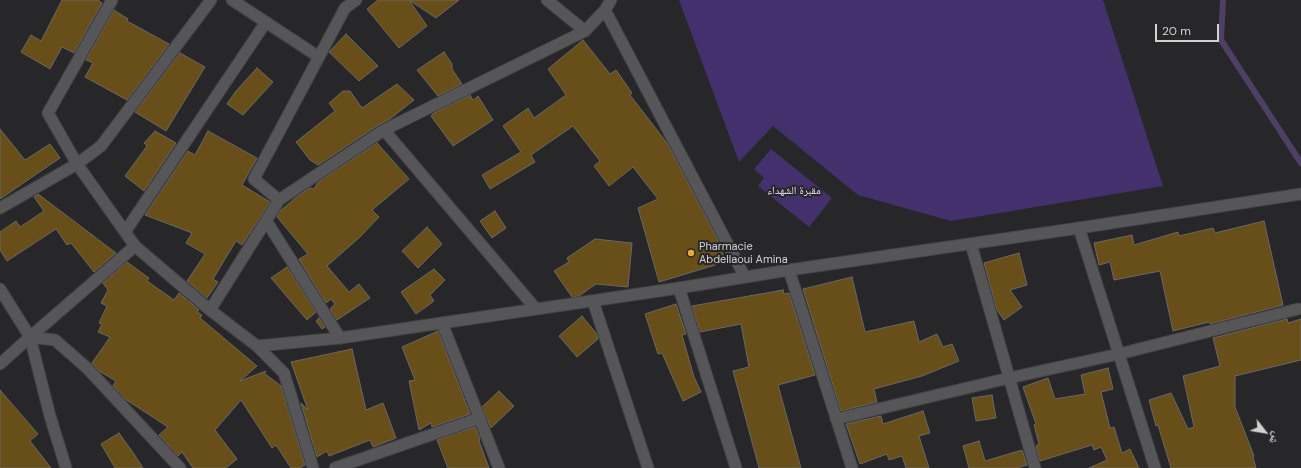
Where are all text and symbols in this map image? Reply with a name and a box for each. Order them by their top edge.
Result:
scale bar [1157,16,1221,42]
text: 20 m [1162,23,1191,39]
park label: مقبرة الشهداء [767,184,821,198]
place label: Pharmacie Abdellaoui Amina [699,240,788,266]
marker: Pharmacie Abdellaoui Amina [686,248,696,258]
north arrow [1245,412,1285,452]
text: ش [1266,430,1284,447]

